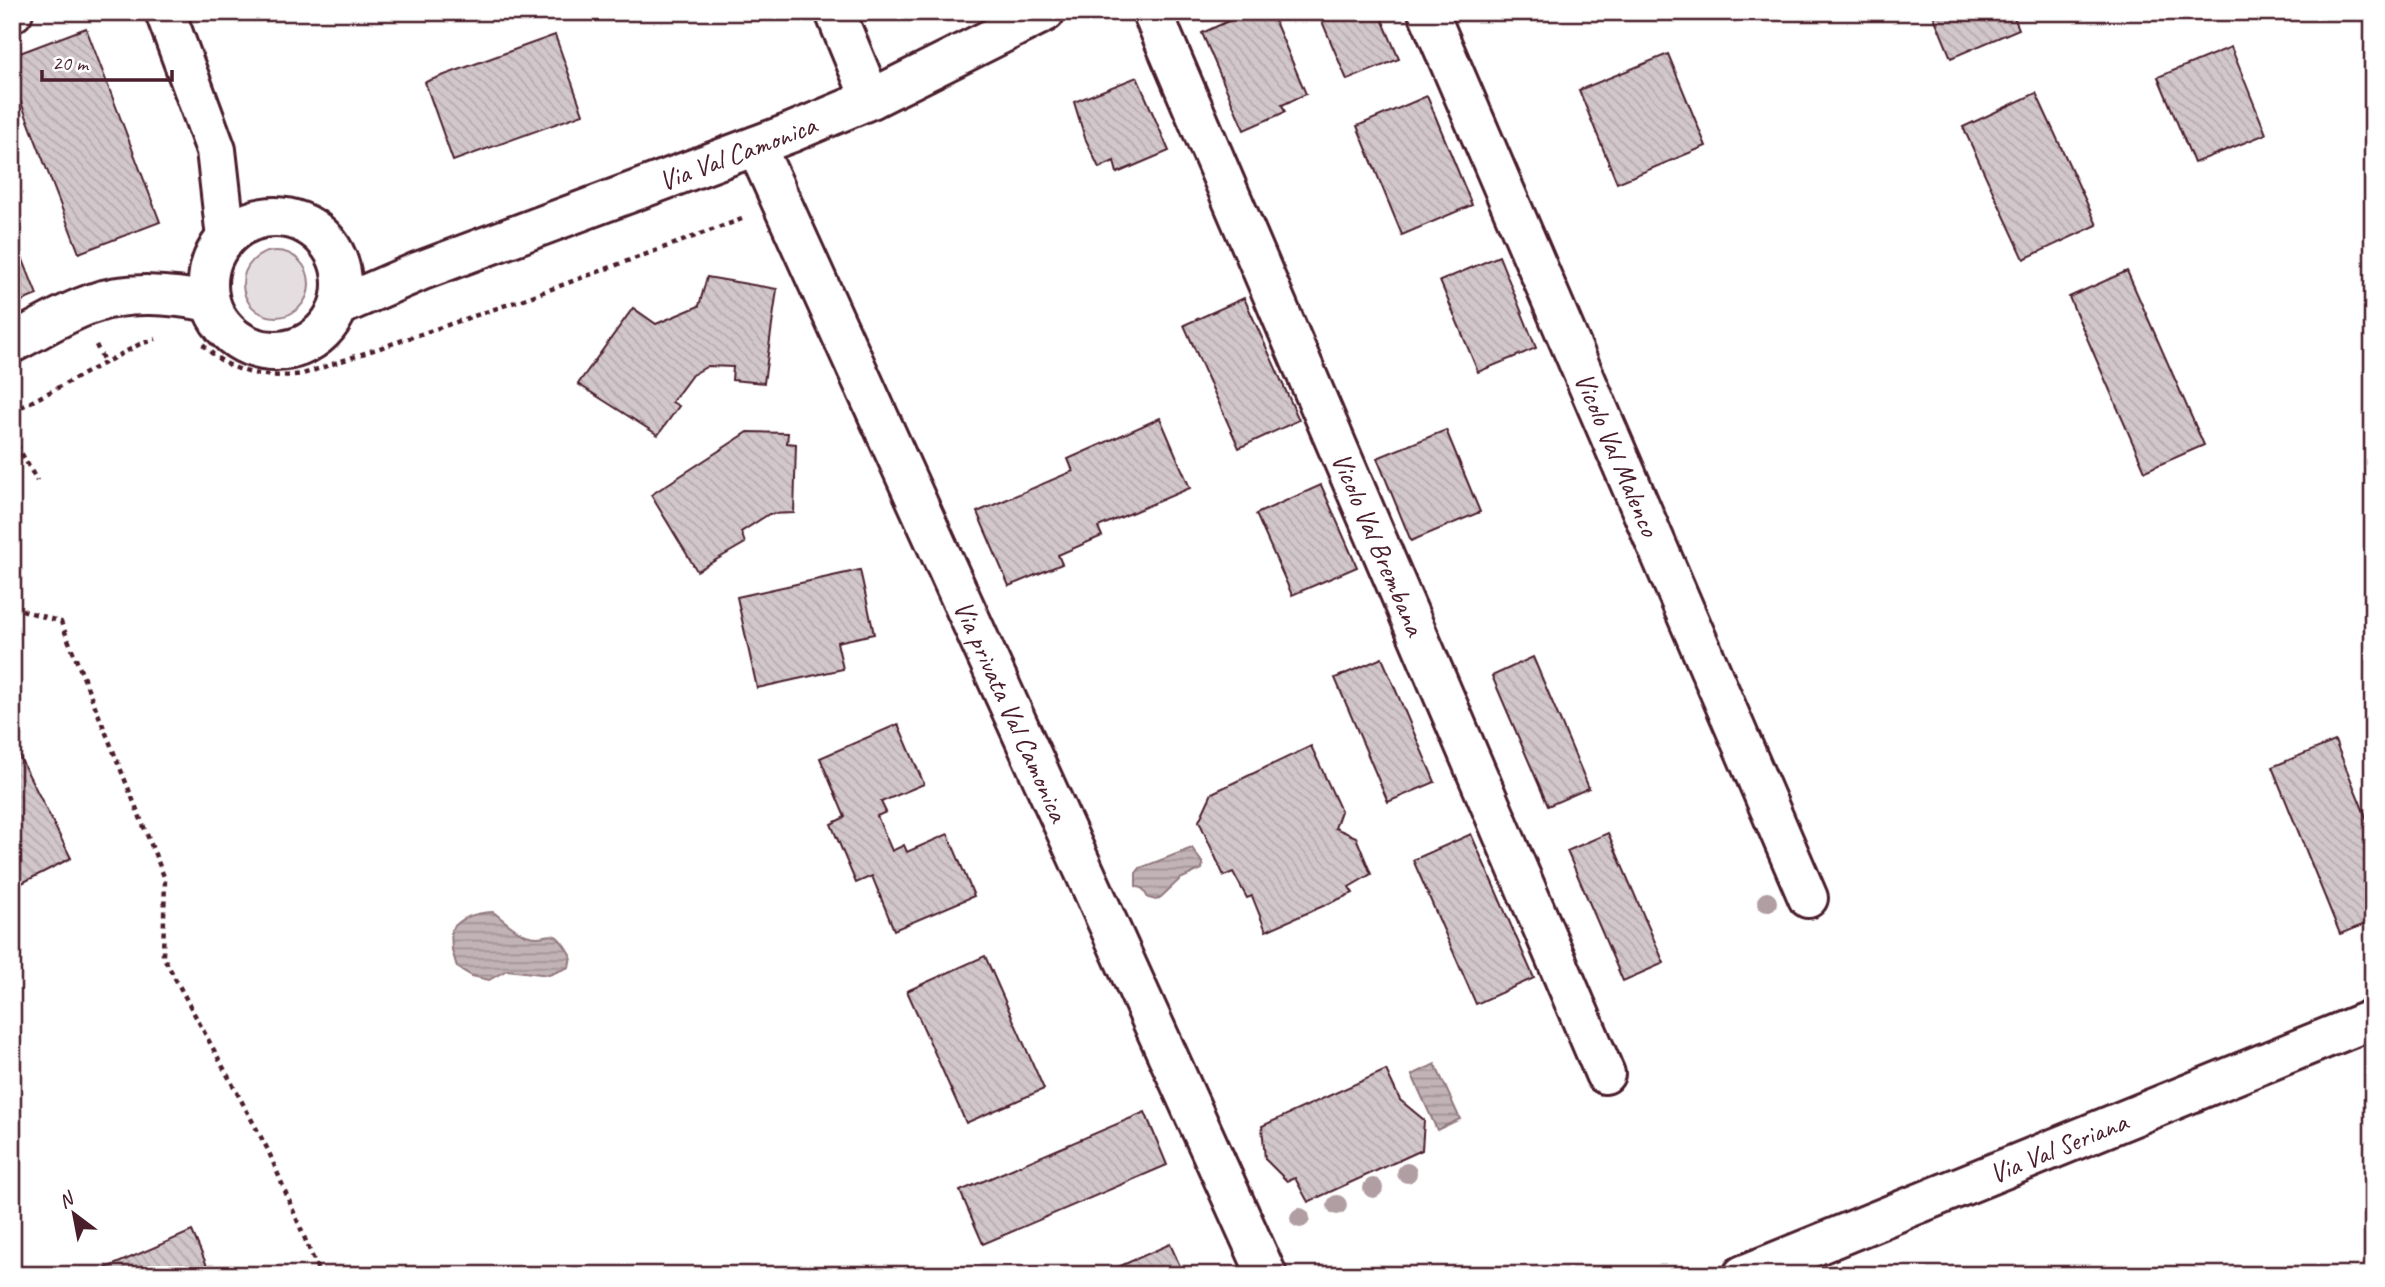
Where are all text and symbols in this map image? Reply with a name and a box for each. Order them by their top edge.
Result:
scale bar [42,38,172,82]
text: 20 m [52,50,90,76]
street label: Via Val Camonica [654,106,823,198]
street label: Vicolo Val Malenco [1567,367,1669,543]
street label: Vicolo Val Brembana [1324,447,1434,642]
street label: Via privata Val Camonica [946,595,1078,828]
street label: Via Val Seriana [1984,1103,2134,1191]
north arrow [38,1178,108,1248]
text: N [54,1185,80,1214]

